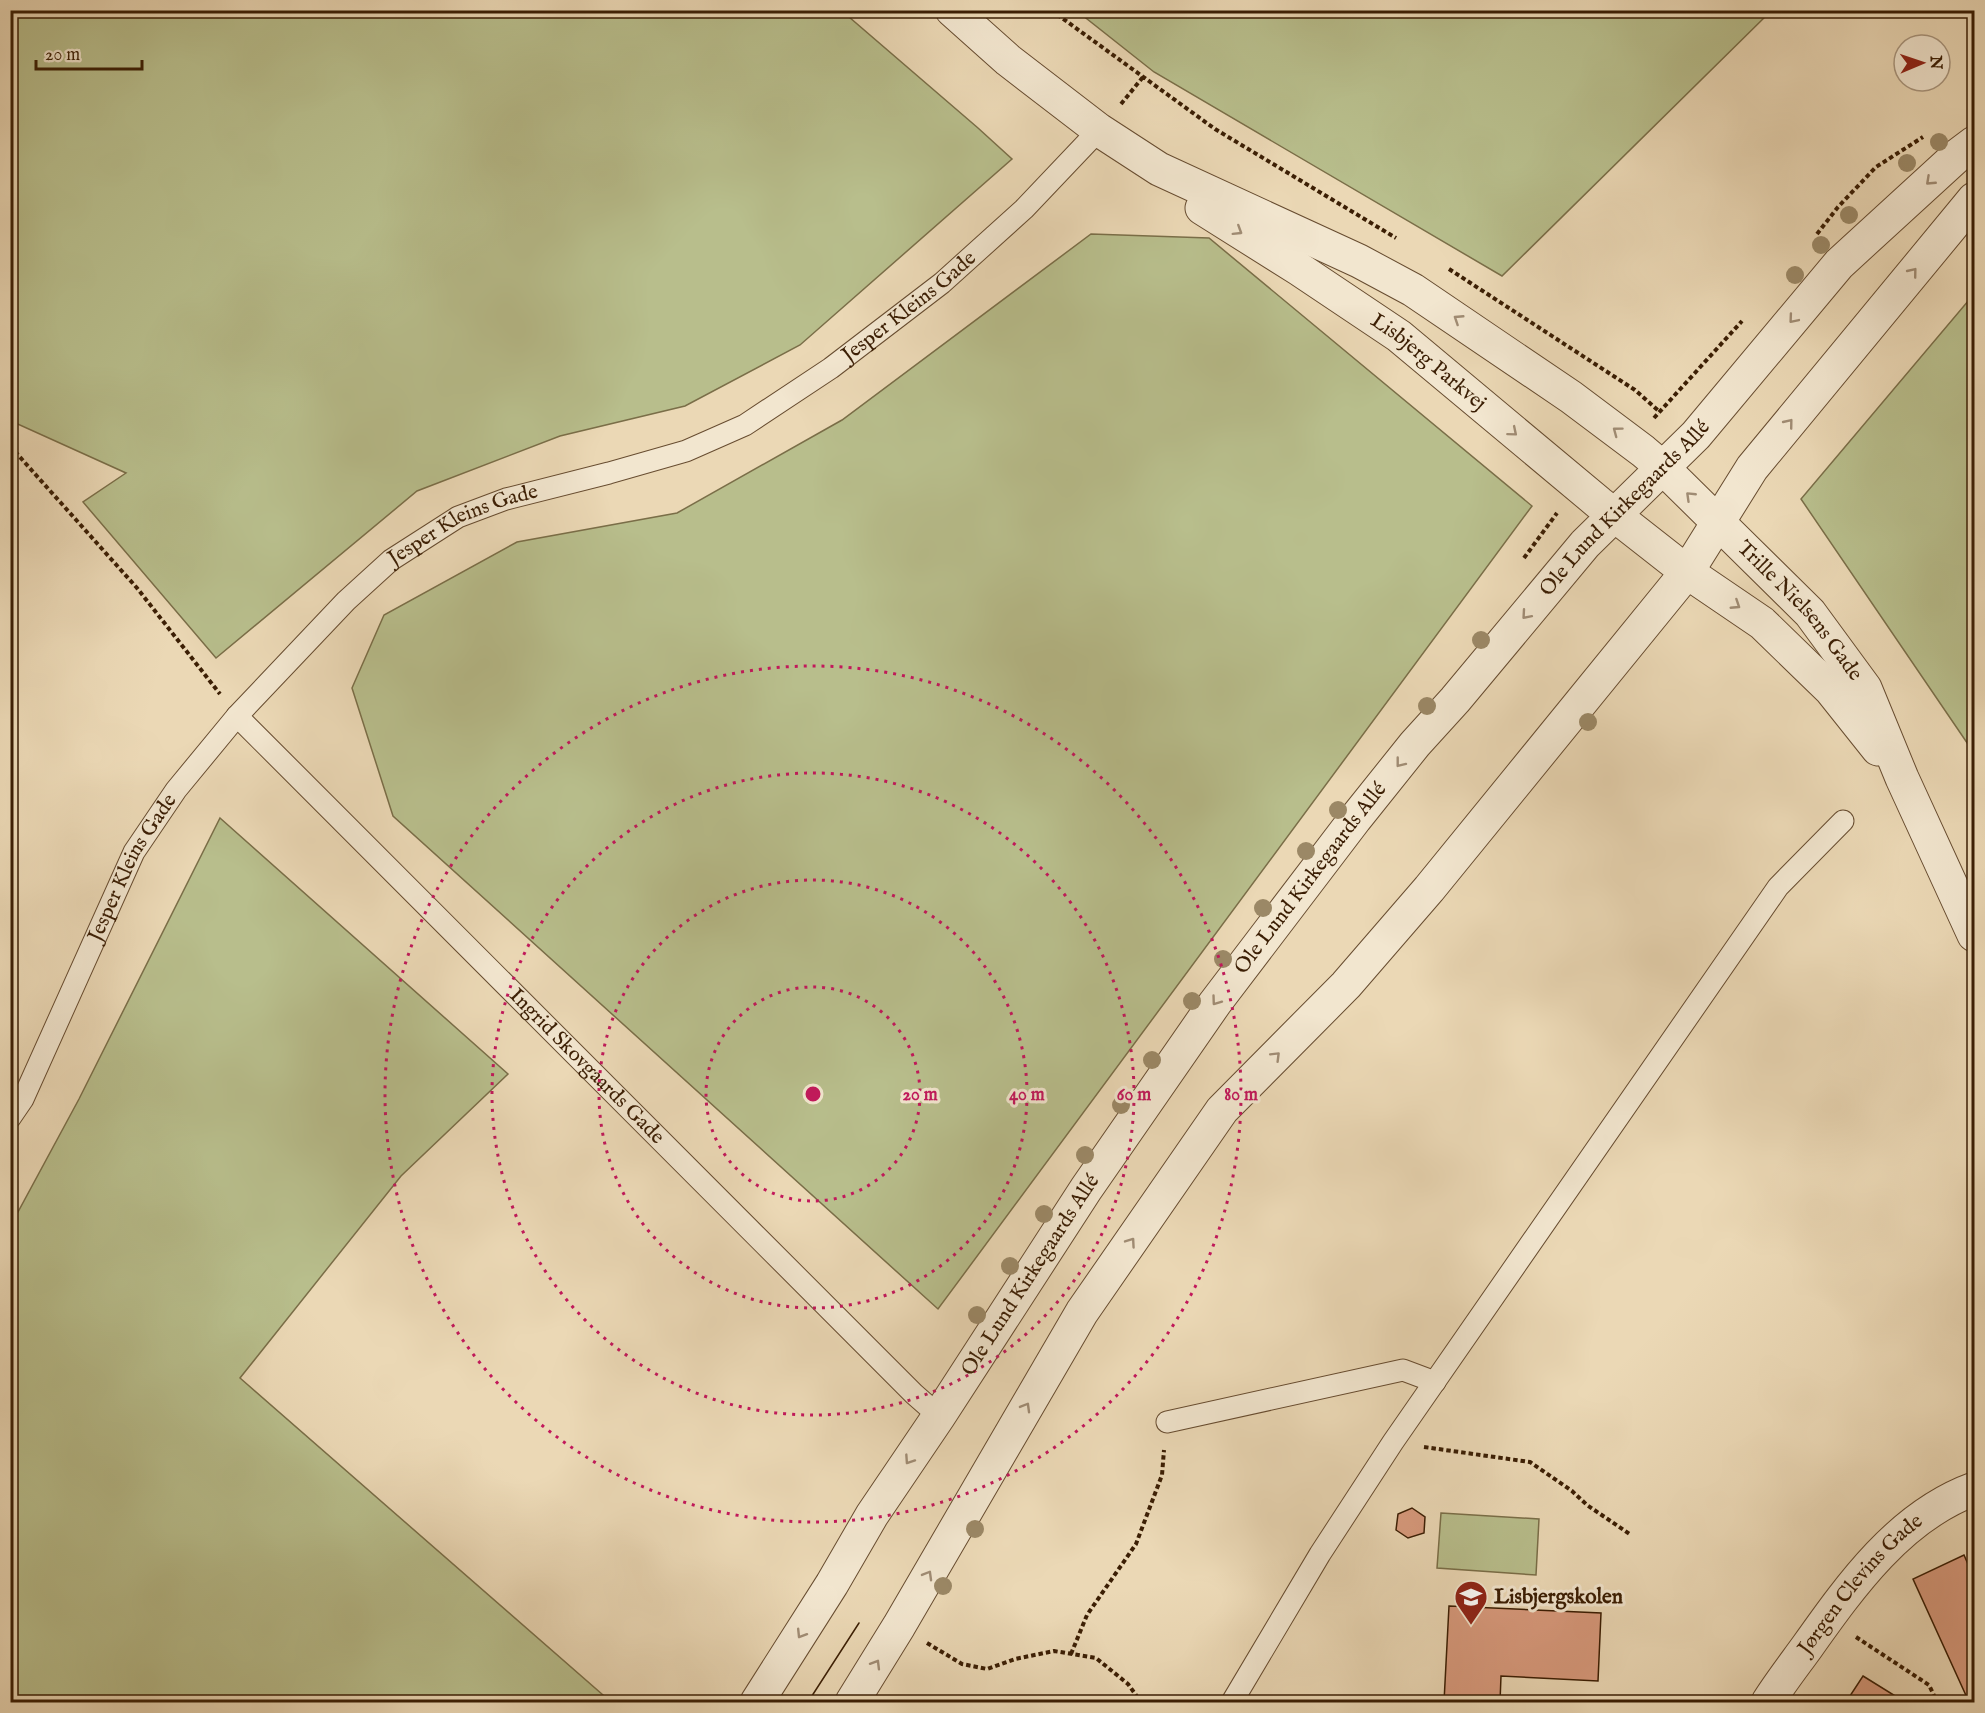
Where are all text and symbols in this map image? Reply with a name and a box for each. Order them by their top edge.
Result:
scale bar [36,33,142,71]
north arrow [1892,33,1952,93]
text: 20 m [45,44,80,67]
text: N [1925,54,1945,70]
one-way arrow [1926,174,1936,185]
one-way arrow [1232,223,1242,235]
street label: Jesper Kleins Gade [835,245,982,370]
one-way arrow [1905,268,1916,279]
street label: Lisbjerg Parkvej [1365,307,1492,417]
one-way arrow [1789,312,1800,323]
one-way arrow [1454,315,1464,327]
street label: Ole Lund Kirkegaards Allé [1534,414,1716,602]
one-way arrow [1782,418,1793,429]
one-way arrow [1506,425,1517,436]
one-way arrow [1613,428,1624,439]
street label: Jesper Kleins Gade [381,478,541,573]
one-way arrow [1687,492,1698,503]
street label: Trille Nielsens Gade [1731,535,1869,686]
one-way arrow [1729,598,1740,609]
one-way arrow [1522,608,1533,619]
one-way arrow [1396,757,1407,768]
street label: Ole Lund Kirkegaards Allé [1228,776,1393,980]
street label: Jesper Kleins Gade [81,788,183,948]
street label: Ingrid Skovgaards Gade [503,982,671,1150]
one-way arrow [1213,995,1224,1006]
one-way arrow [1269,1052,1280,1063]
centre of rings [803,1084,823,1104]
text: 20 m [902,1084,938,1107]
text: 40 m [1009,1084,1045,1107]
text: 60 m [1117,1084,1151,1107]
text: 80 m [1224,1084,1258,1107]
street label: Ole Lund Kirkegaards Allé [955,1169,1106,1381]
one-way arrow [1124,1238,1135,1249]
one-way arrow [1019,1402,1031,1413]
one-way arrow [905,1453,916,1464]
street label: Jørgen Clevins Gade [1791,1507,1929,1662]
one-way arrow [921,1571,932,1581]
school or university icon: Lisbjergskolen [1453,1579,1489,1626]
place label: Lisbjergskolen [1494,1584,1623,1611]
one-way arrow [796,1628,808,1638]
one-way arrow [869,1660,881,1670]

